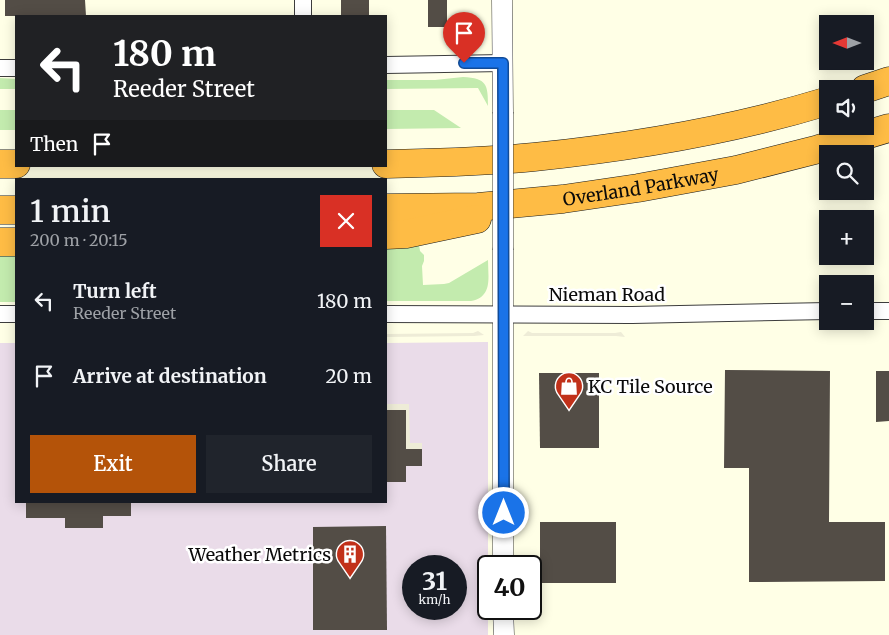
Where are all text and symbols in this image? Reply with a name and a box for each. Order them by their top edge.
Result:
pin [443,12,485,63]
north arrow [819,15,874,70]
map controls [819,15,874,330]
icon: arrive [450,19,478,47]
text: 180 m [113,32,216,76]
icon: left [30,35,95,100]
text: Reeder Street [113,75,255,103]
button: sound [819,80,874,135]
icon: arrive [88,130,116,158]
text: Then [30,132,78,156]
button: search [819,145,874,200]
street label: Overland Parkway [561,162,721,210]
text: 1 min [30,192,111,230]
button: close [320,195,372,247]
button: + [819,210,874,265]
text: 200 m · 20:15 [30,230,128,250]
button: − [819,275,874,330]
text: Turn left [73,279,157,303]
street label: Nieman Road [549,283,665,306]
icon: left [30,287,58,315]
text: 180 m [317,289,372,313]
text: Reeder Street [73,303,176,323]
icon: arrive [30,362,58,390]
text: Arrive at destination [73,364,267,388]
text: 20 m [325,364,372,388]
shop icon: KC Tile Source [554,371,584,410]
place label: KC Tile Source [588,375,713,398]
button: Exit [30,435,196,493]
button: Share [206,435,372,493]
position arrow [477,486,529,538]
building icon: Weather Metrics [335,539,365,578]
place label: Weather Metrics [187,543,331,566]
speed limit sign: 40 [477,555,542,620]
text: 31 [422,565,447,597]
text: km/h [419,592,450,607]

